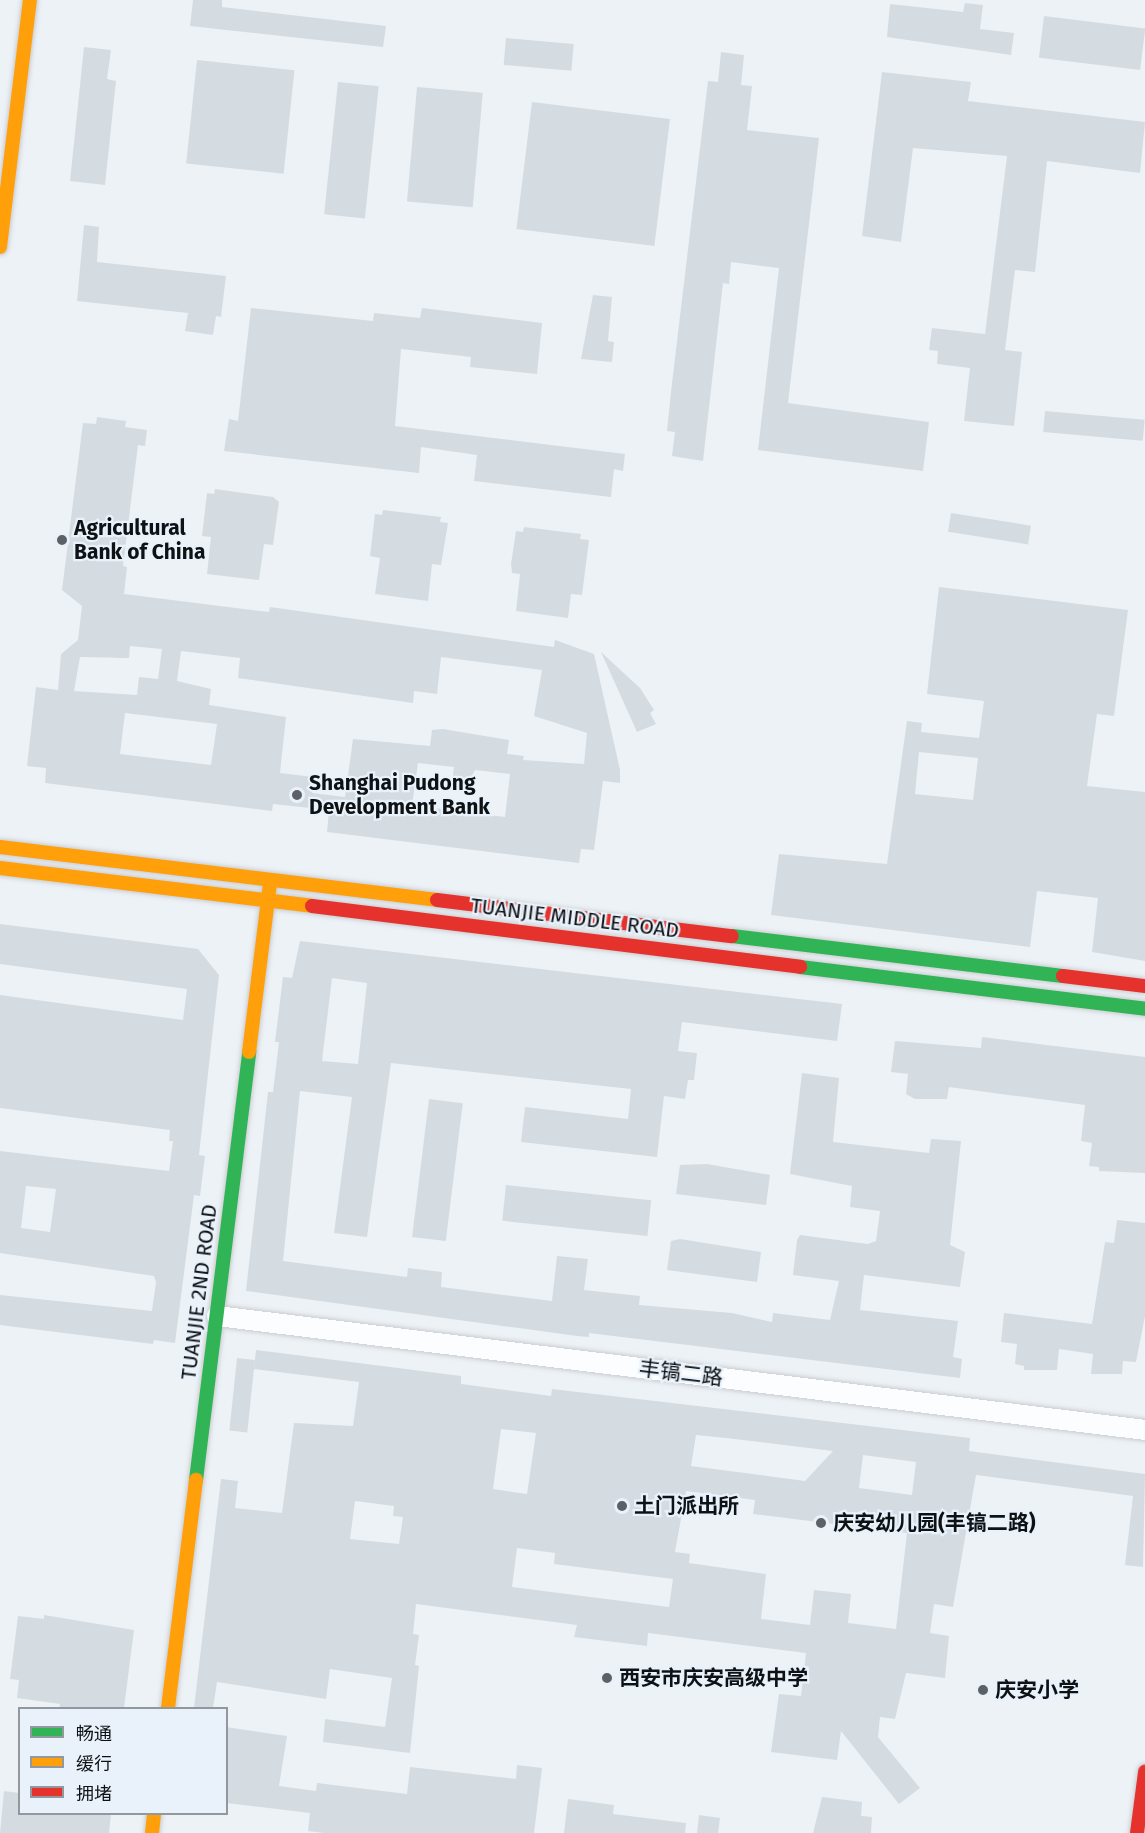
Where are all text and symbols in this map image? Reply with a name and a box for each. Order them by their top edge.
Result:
place label: Agricultural Bank of China [74,515,205,565]
marker: Agricultural Bank of China [55,533,69,547]
place label: Shanghai Pudong Development Bank [309,770,490,820]
marker: Shanghai Pudong Development Bank [290,788,304,802]
street label: TUANJIE MIDDLE ROAD [469,893,681,943]
street label: TUANJIE 2ND ROAD [176,1203,222,1381]
street label: 丰镐二路 [638,1355,724,1391]
place label: 土门派出所 [634,1493,739,1519]
marker: 土门派出所 [615,1499,629,1513]
place label: 庆安幼儿园(丰镐二路) [833,1510,1036,1536]
marker: 庆安幼儿园(丰镐二路) [814,1516,828,1530]
place label: 西安市庆安高级中学 [619,1665,808,1691]
marker: 西安市庆安高级中学 [600,1671,614,1685]
place label: 庆安小学 [995,1677,1079,1703]
marker: 庆安小学 [976,1683,990,1697]
legend [18,1707,228,1815]
text: 畅通 [76,1723,112,1745]
text: 缓行 [76,1753,112,1775]
text: 拥堵 [76,1783,112,1805]

